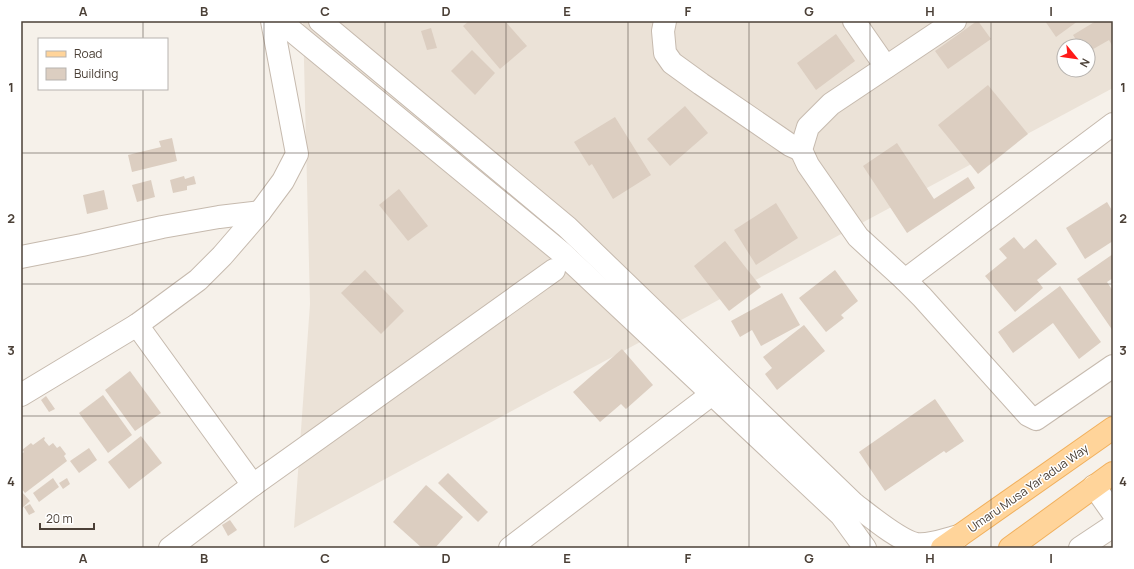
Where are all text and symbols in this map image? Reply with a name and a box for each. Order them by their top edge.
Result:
text: A [79,2,88,20]
text: B [200,2,208,20]
text: C [320,2,330,20]
text: D [441,2,451,20]
text: E [563,2,571,20]
text: F [685,2,692,20]
text: G [804,2,814,20]
text: H [925,2,935,20]
text: I [1049,2,1053,20]
legend [38,38,168,90]
north arrow [1056,38,1096,78]
text: Road [74,45,102,62]
text: N [1077,56,1094,70]
text: Building [74,65,118,82]
text: 1 [8,78,14,96]
text: 1 [1120,78,1126,96]
text: 2 [7,209,15,227]
text: 2 [1119,209,1127,227]
text: 3 [7,341,15,359]
text: 3 [1119,341,1127,359]
street label: Umaru Musa Yar'adua Way [964,439,1092,536]
text: 4 [7,472,15,490]
text: 4 [1119,472,1127,490]
scale bar [40,505,94,531]
text: 20 m [46,510,73,527]
text: A [79,549,88,567]
text: B [200,549,208,567]
text: C [320,549,330,567]
text: D [441,549,451,567]
text: E [563,549,571,567]
text: F [685,549,692,567]
text: G [804,549,814,567]
text: H [925,549,935,567]
text: I [1049,549,1053,567]

